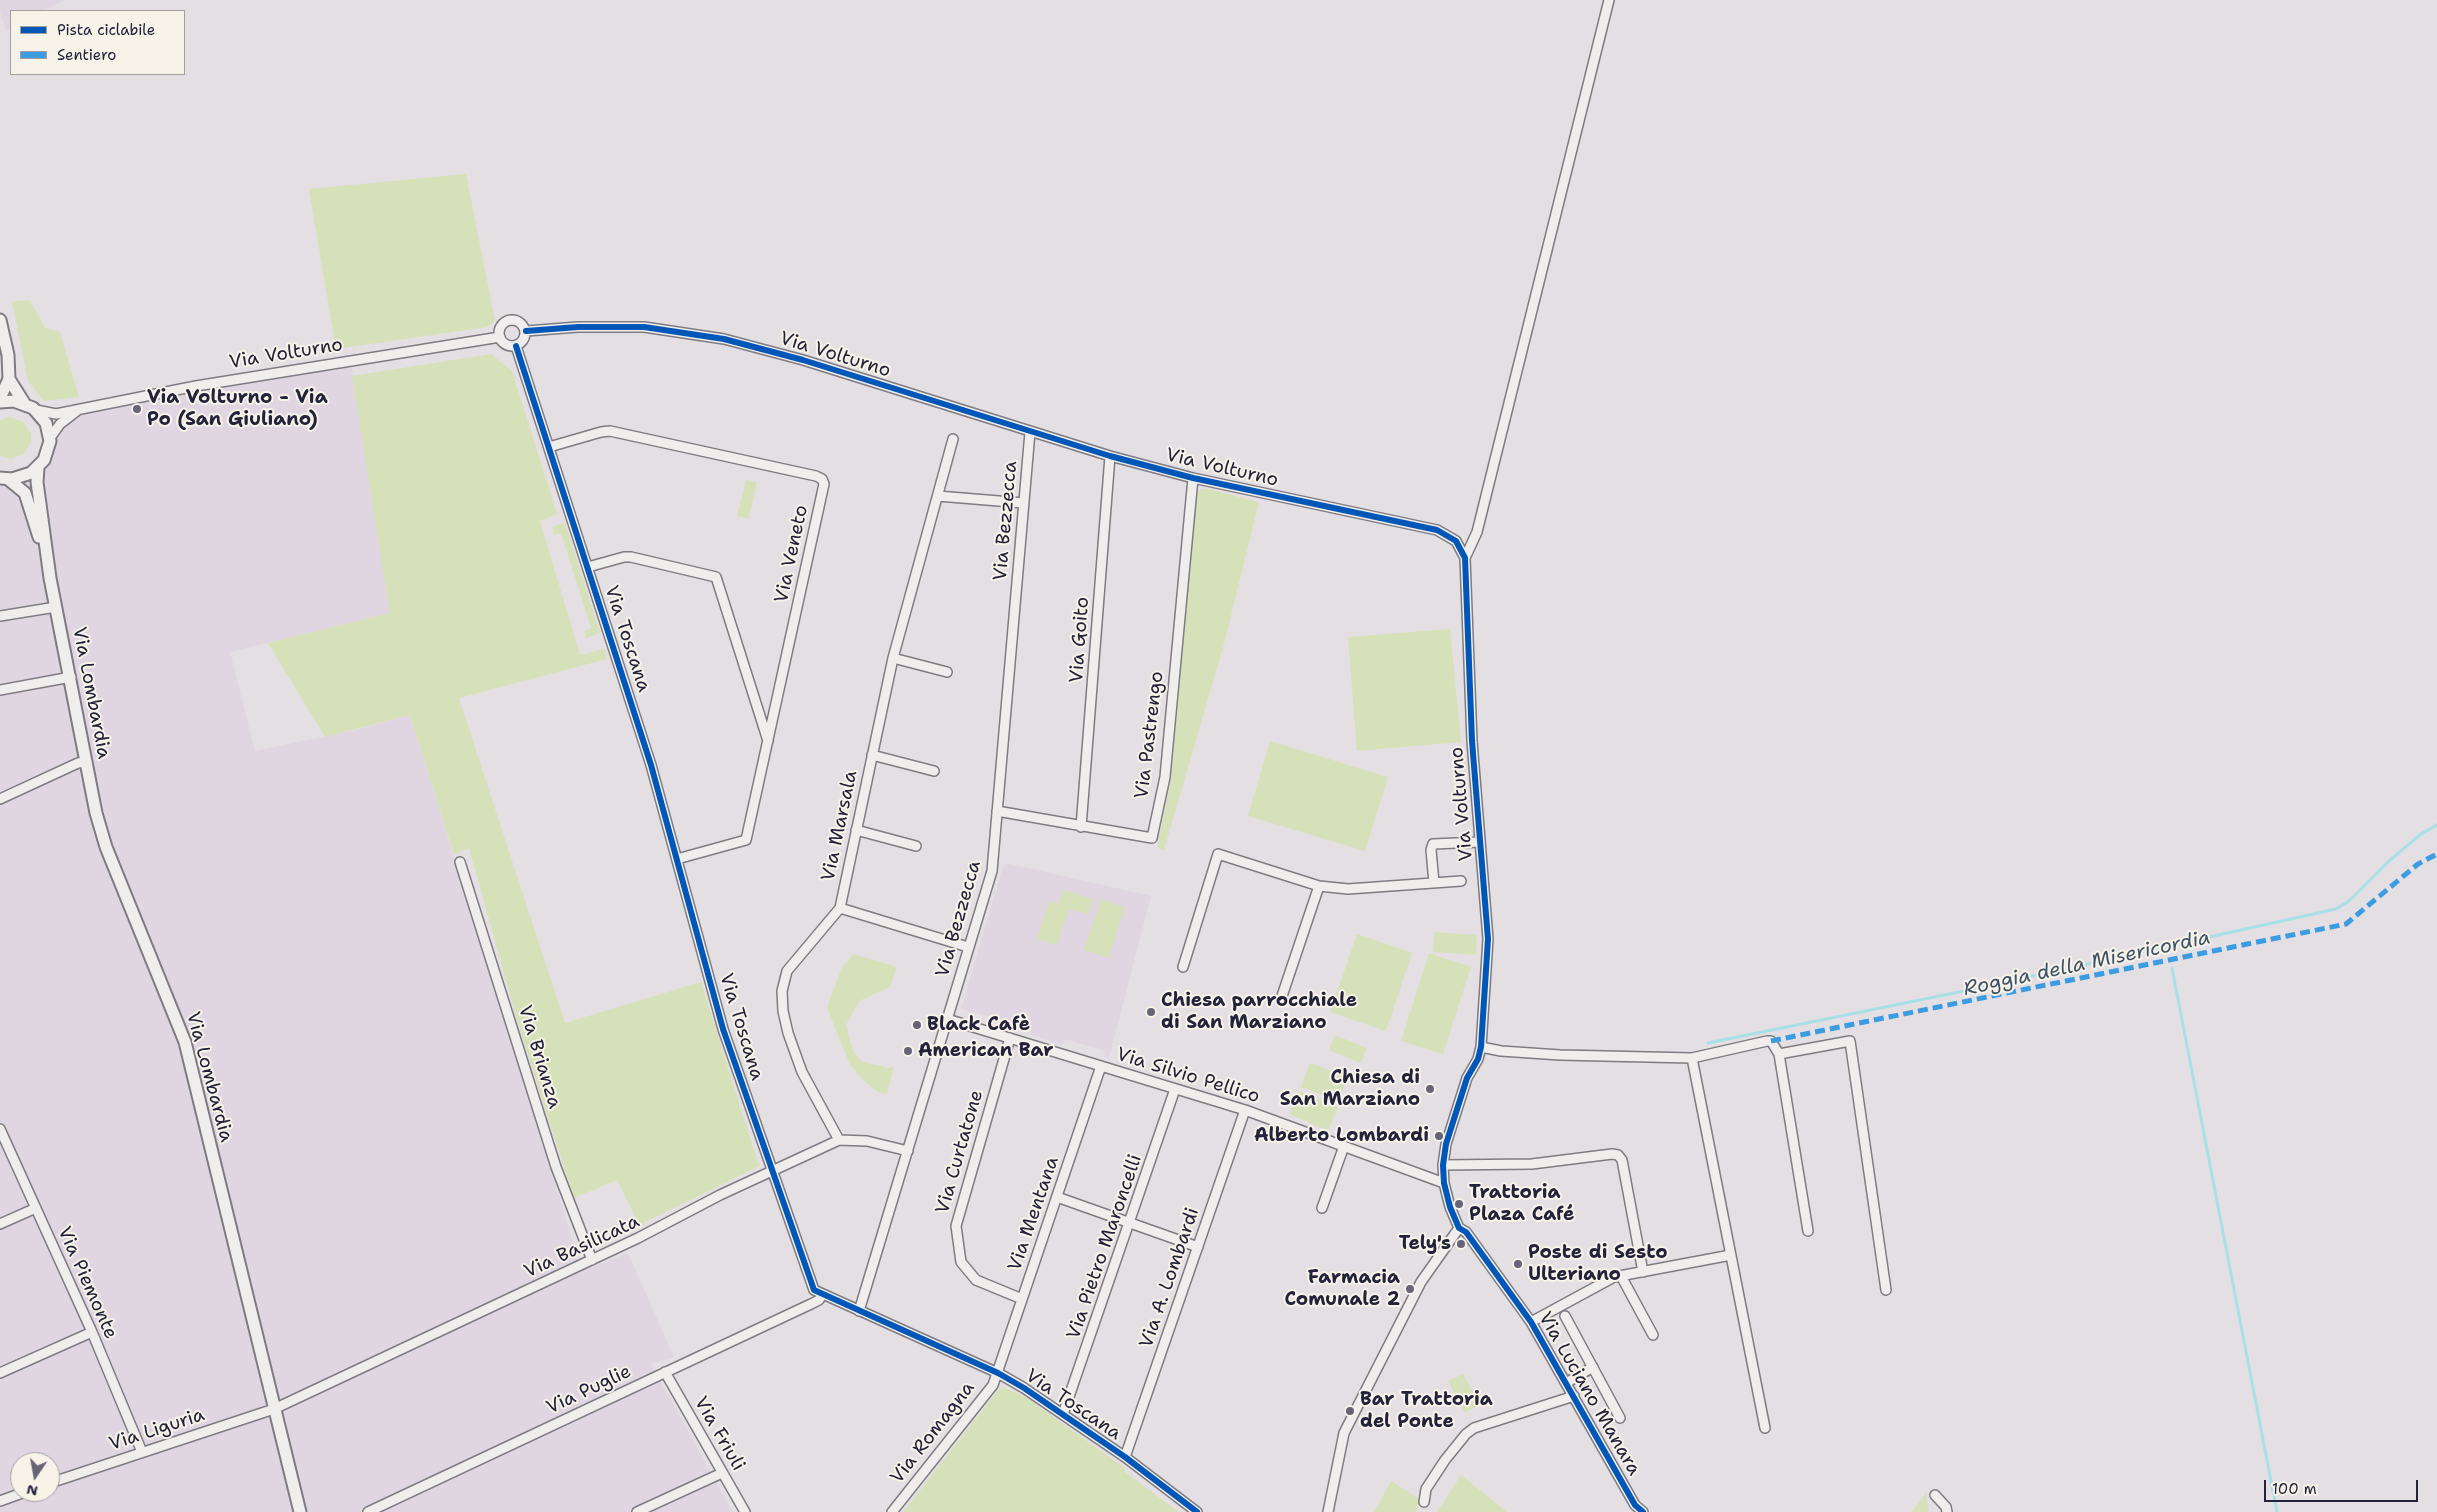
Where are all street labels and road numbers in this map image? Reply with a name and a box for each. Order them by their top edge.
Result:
street label: Via Volturno [777,327,893,383]
street label: Via Volturno [228,334,344,374]
street label: Via Volturno [1164,444,1280,492]
street label: Via Bezzecca [989,460,1023,582]
street label: Via Veneto [771,503,813,605]
street label: Via Toscana [599,583,655,695]
street label: Via Goito [1066,596,1094,684]
street label: Via Lombardia [67,625,115,761]
street label: Via Pastrengo [1131,670,1169,800]
street label: Via Volturno [1446,746,1478,862]
street label: Via Marsala [817,769,863,883]
street label: Via Bezzecca [931,858,987,980]
street label: Via Toscana [714,971,768,1083]
street label: Via Brianza [513,1003,565,1111]
street label: Via Lombardia [181,1009,237,1145]
street label: Via Silvio Pellico [1114,1043,1262,1109]
street label: Via Curtatone [931,1088,989,1216]
street label: Via Pietro Maroncelli [1063,1152,1147,1342]
street label: Via Mentana [1004,1154,1064,1274]
street label: Via A. Lombardi [1135,1205,1205,1351]
street label: Via Basilicata [521,1210,643,1284]
street label: Via Piemonte [52,1223,122,1343]
street label: Via Luciano Manara [1533,1308,1645,1480]
street label: Via Puglie [543,1360,635,1420]
street label: Via Toscana [1021,1365,1125,1445]
street label: Via Romagna [886,1377,980,1489]
street label: Via Friuli [689,1393,749,1475]
street label: Via Liguria [106,1404,208,1456]

